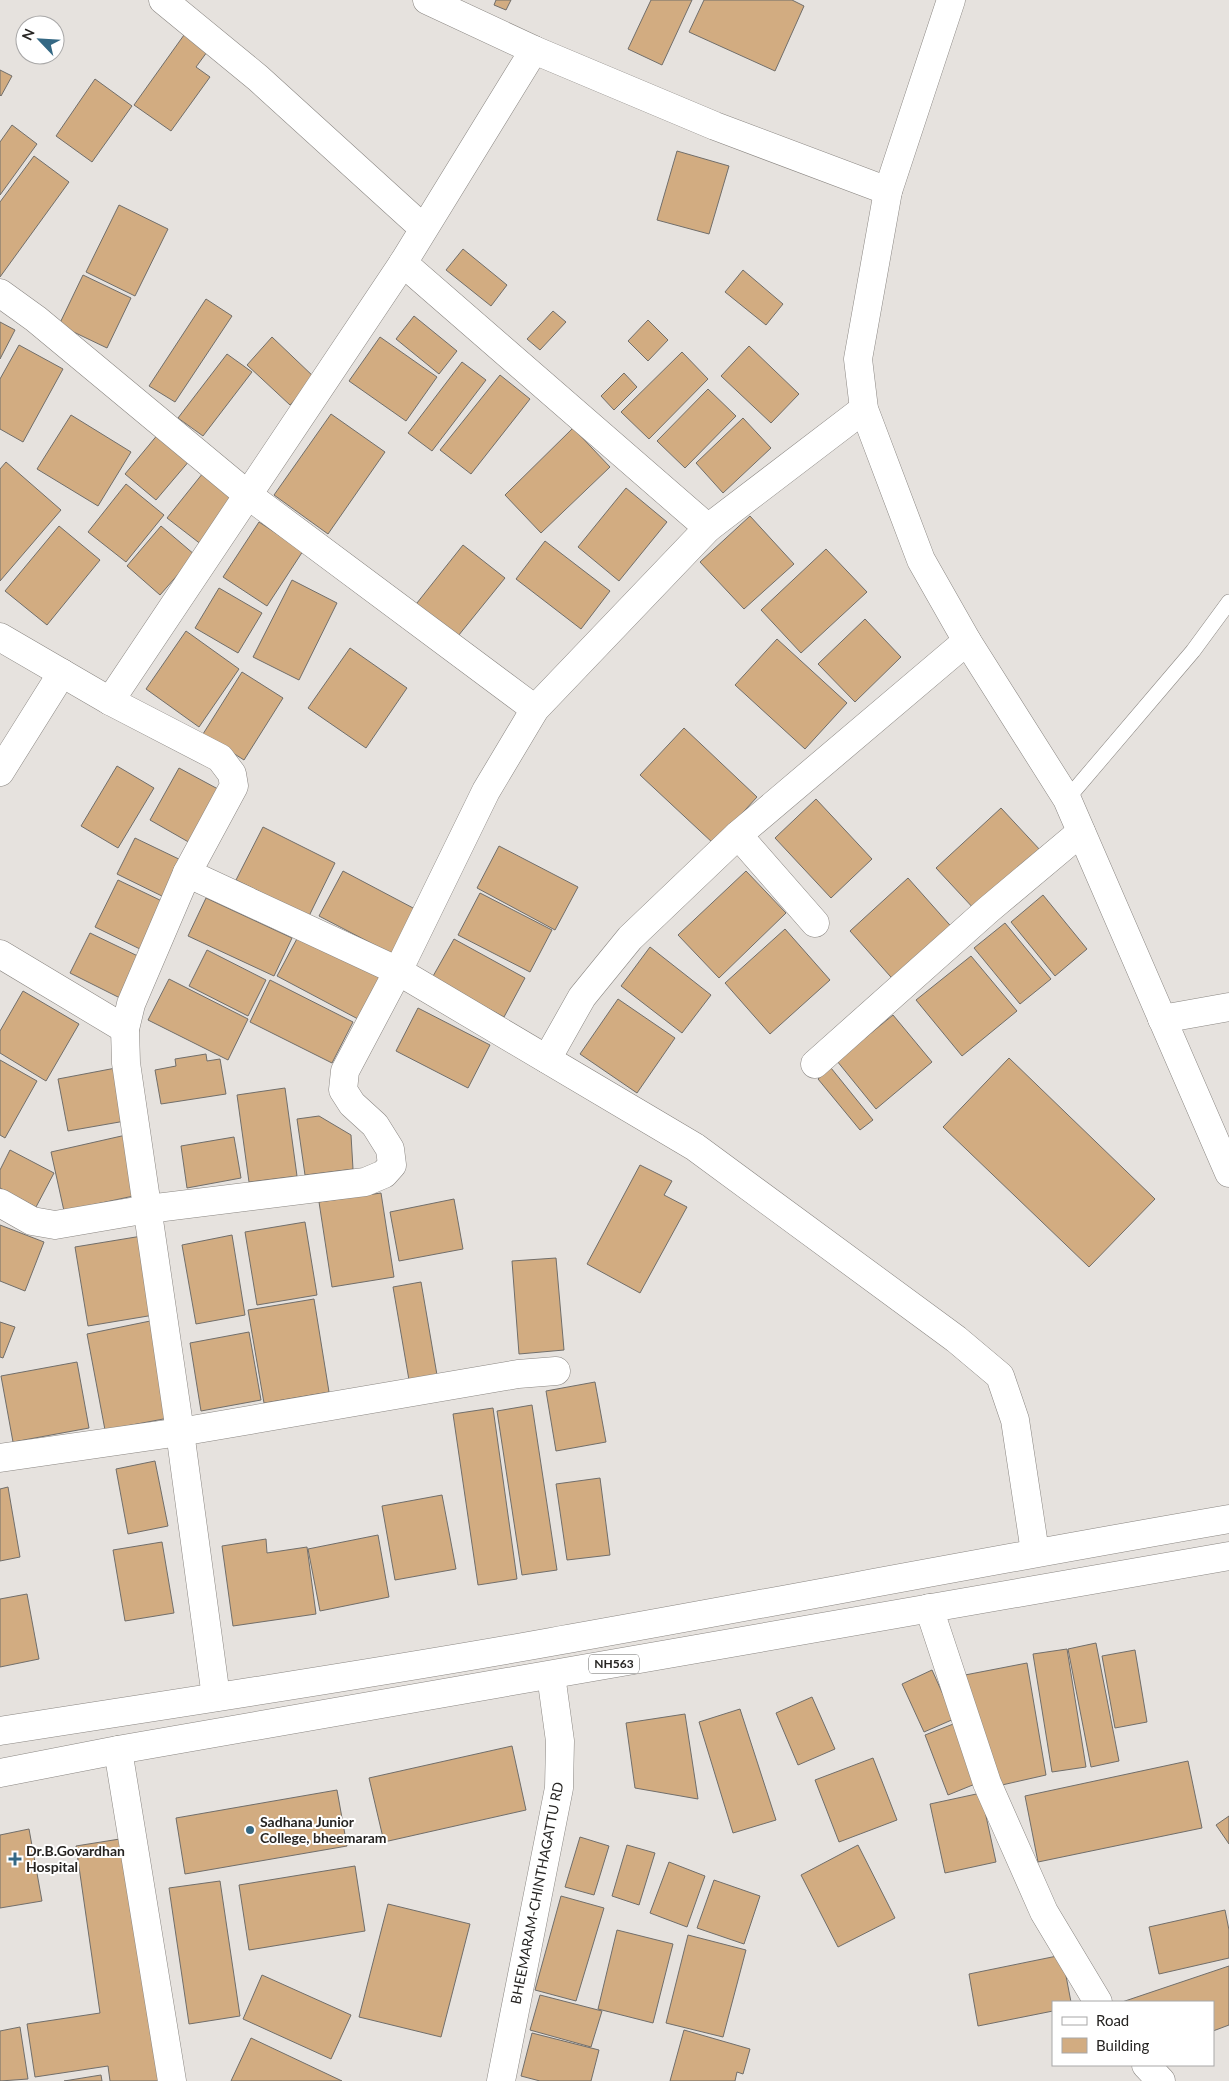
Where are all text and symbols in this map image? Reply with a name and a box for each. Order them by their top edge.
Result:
north arrow [15,15,65,65]
text: N [18,26,38,43]
road number: NH563 [589,1655,639,1674]
street label: BHEEMARAM-CHINTHAGATTU RD [507,1780,566,2006]
place label: Sadhana Junior College, bheemaram [260,1813,387,1846]
marker: Sadhana Junior College, bheemaram [244,1824,256,1836]
place label: Dr.B.Govardhan Hospital [26,1842,125,1875]
marker: Dr.B.Govardhan Hospital [8,1852,22,1866]
legend [1052,2001,1214,2066]
text: Road [1096,2011,1129,2029]
text: Building [1096,2036,1149,2054]

